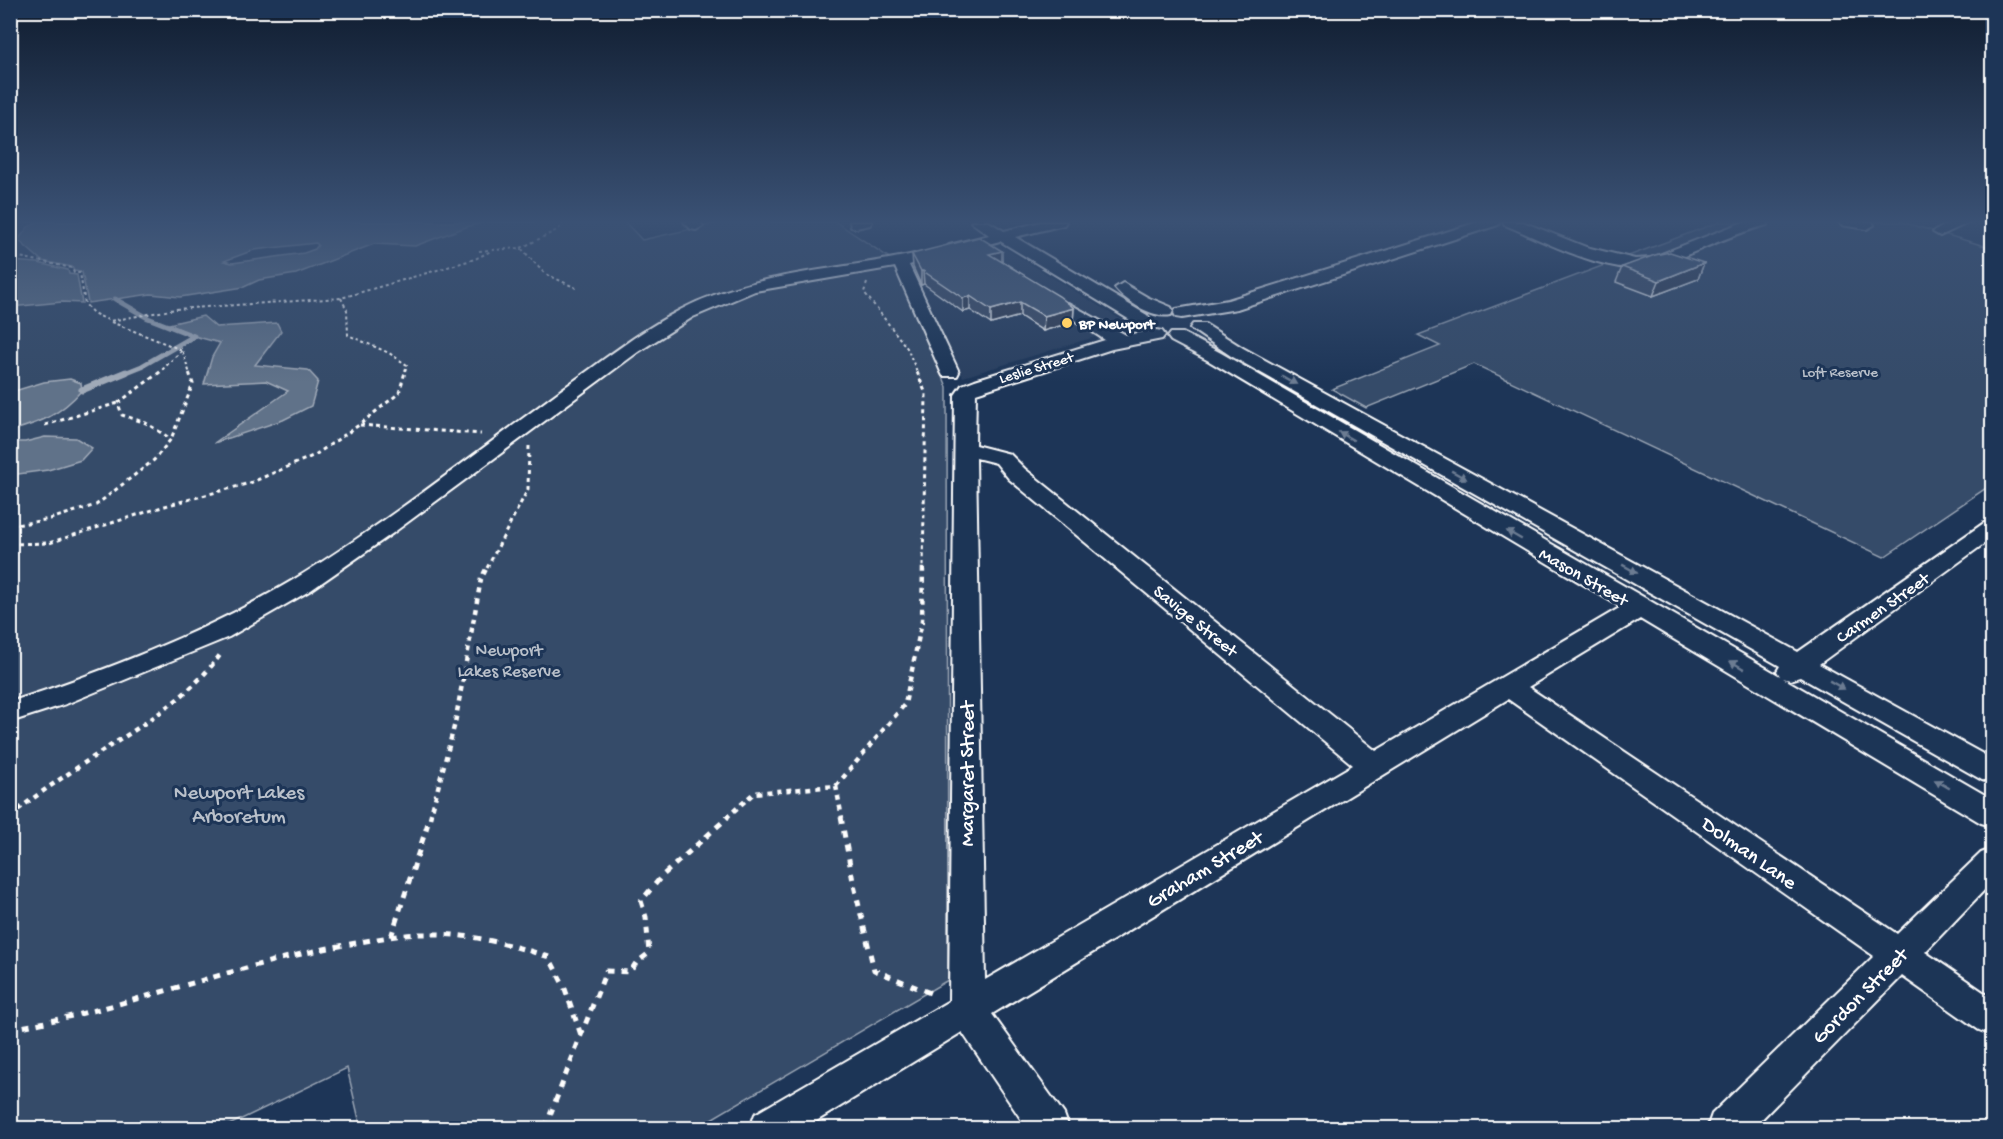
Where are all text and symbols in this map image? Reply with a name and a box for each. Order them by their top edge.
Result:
marker: BP Newport [1060,316,1074,330]
place label: BP Newport [1078,316,1156,334]
street label: Leslie Street [997,349,1078,389]
park label: Loft Reserve [1802,364,1878,382]
one-way arrow [1280,375,1297,385]
one-way arrow [1337,431,1354,441]
one-way arrow [1451,470,1468,480]
one-way arrow [1506,529,1522,540]
street label: Mason Street [1535,544,1632,613]
one-way arrow [1621,564,1638,574]
street label: Carmen Street [1833,568,1935,649]
street label: Savige Street [1148,582,1242,663]
park label: Newport Lakes Reserve [457,641,561,683]
one-way arrow [1728,660,1745,670]
one-way arrow [1829,679,1845,690]
street label: Margaret Street [957,699,982,847]
one-way arrow [1934,779,1950,790]
park label: Newport Lakes Arboretum [174,782,305,831]
street label: Dolman Lane [1694,812,1802,898]
street label: Graham Street [1143,825,1271,915]
street label: Gordon Street [1808,942,1916,1051]

